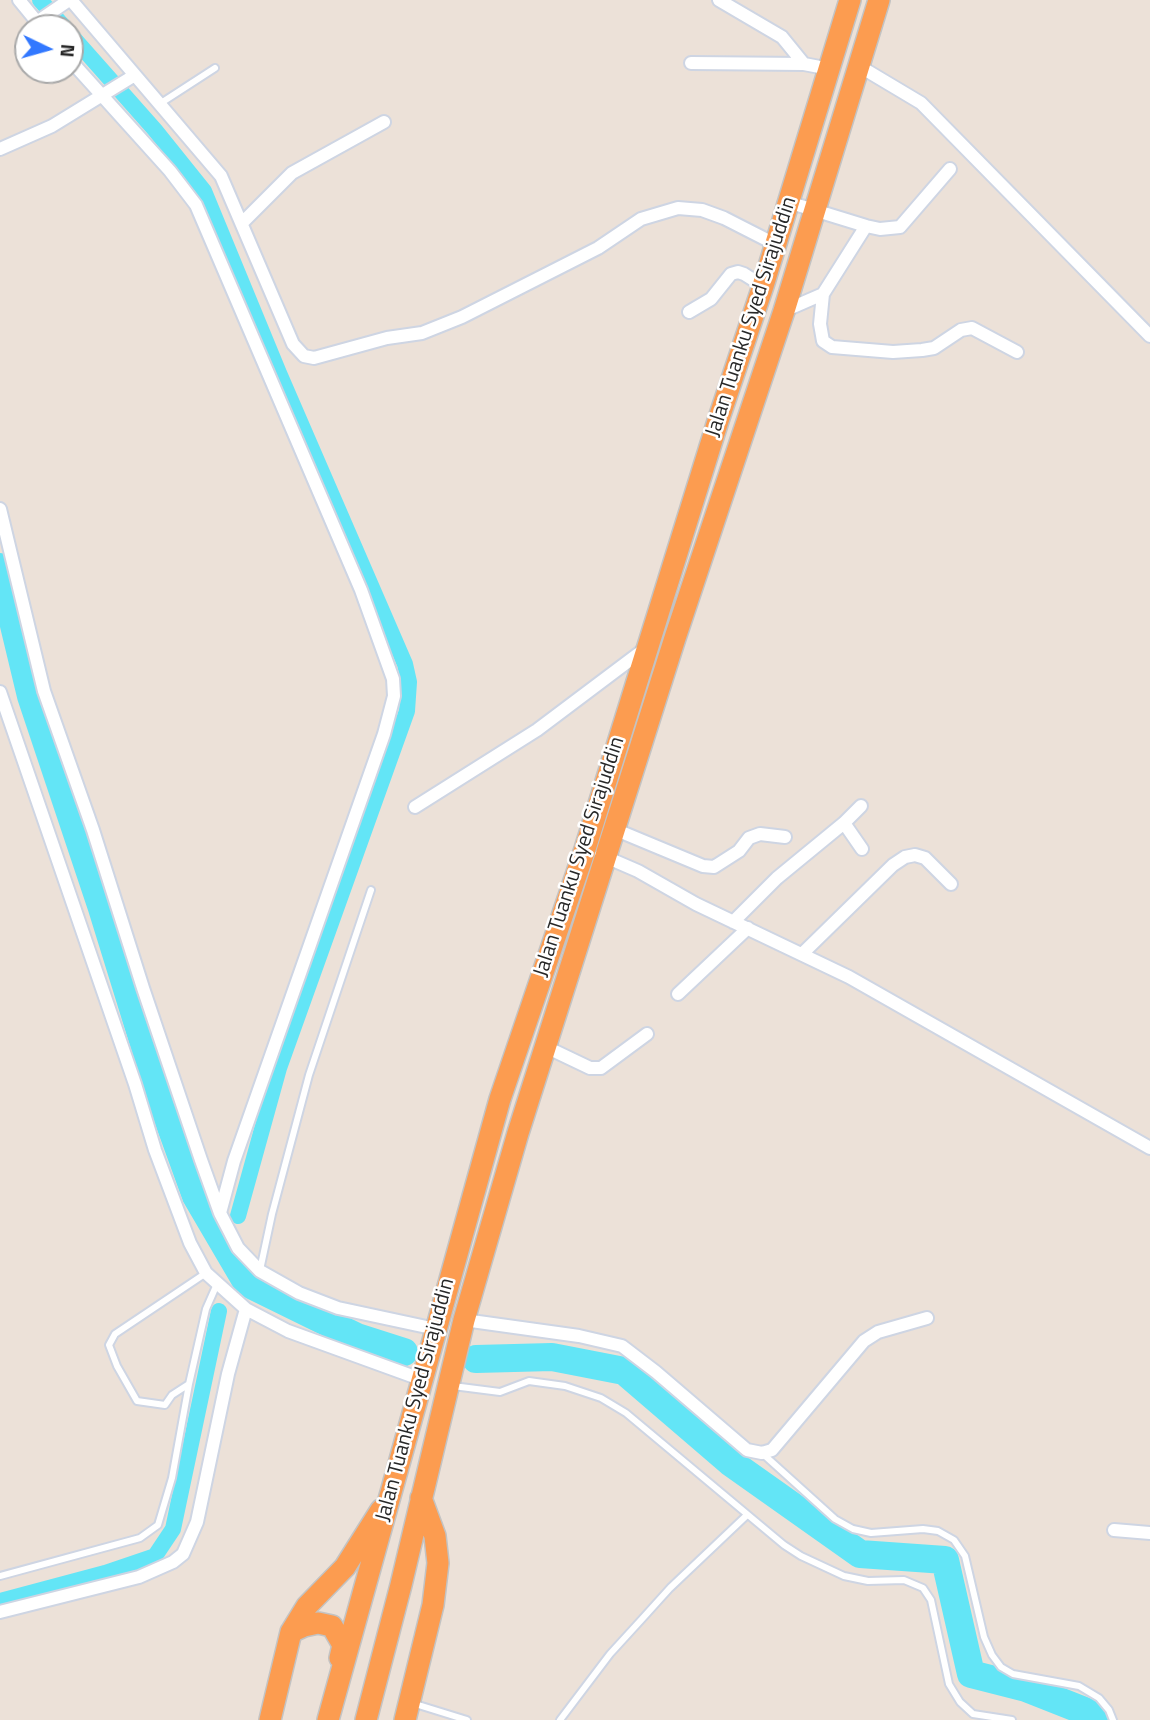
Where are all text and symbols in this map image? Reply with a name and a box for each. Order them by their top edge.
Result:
north arrow [14,14,84,84]
text: N [53,43,83,59]
street label: Jalan Tuanku Syed Sirajuddin [701,194,803,440]
street label: Jalan Tuanku Syed Sirajuddin [529,734,631,980]
street label: Jalan Tuanku Syed Sirajuddin [371,1276,461,1524]

